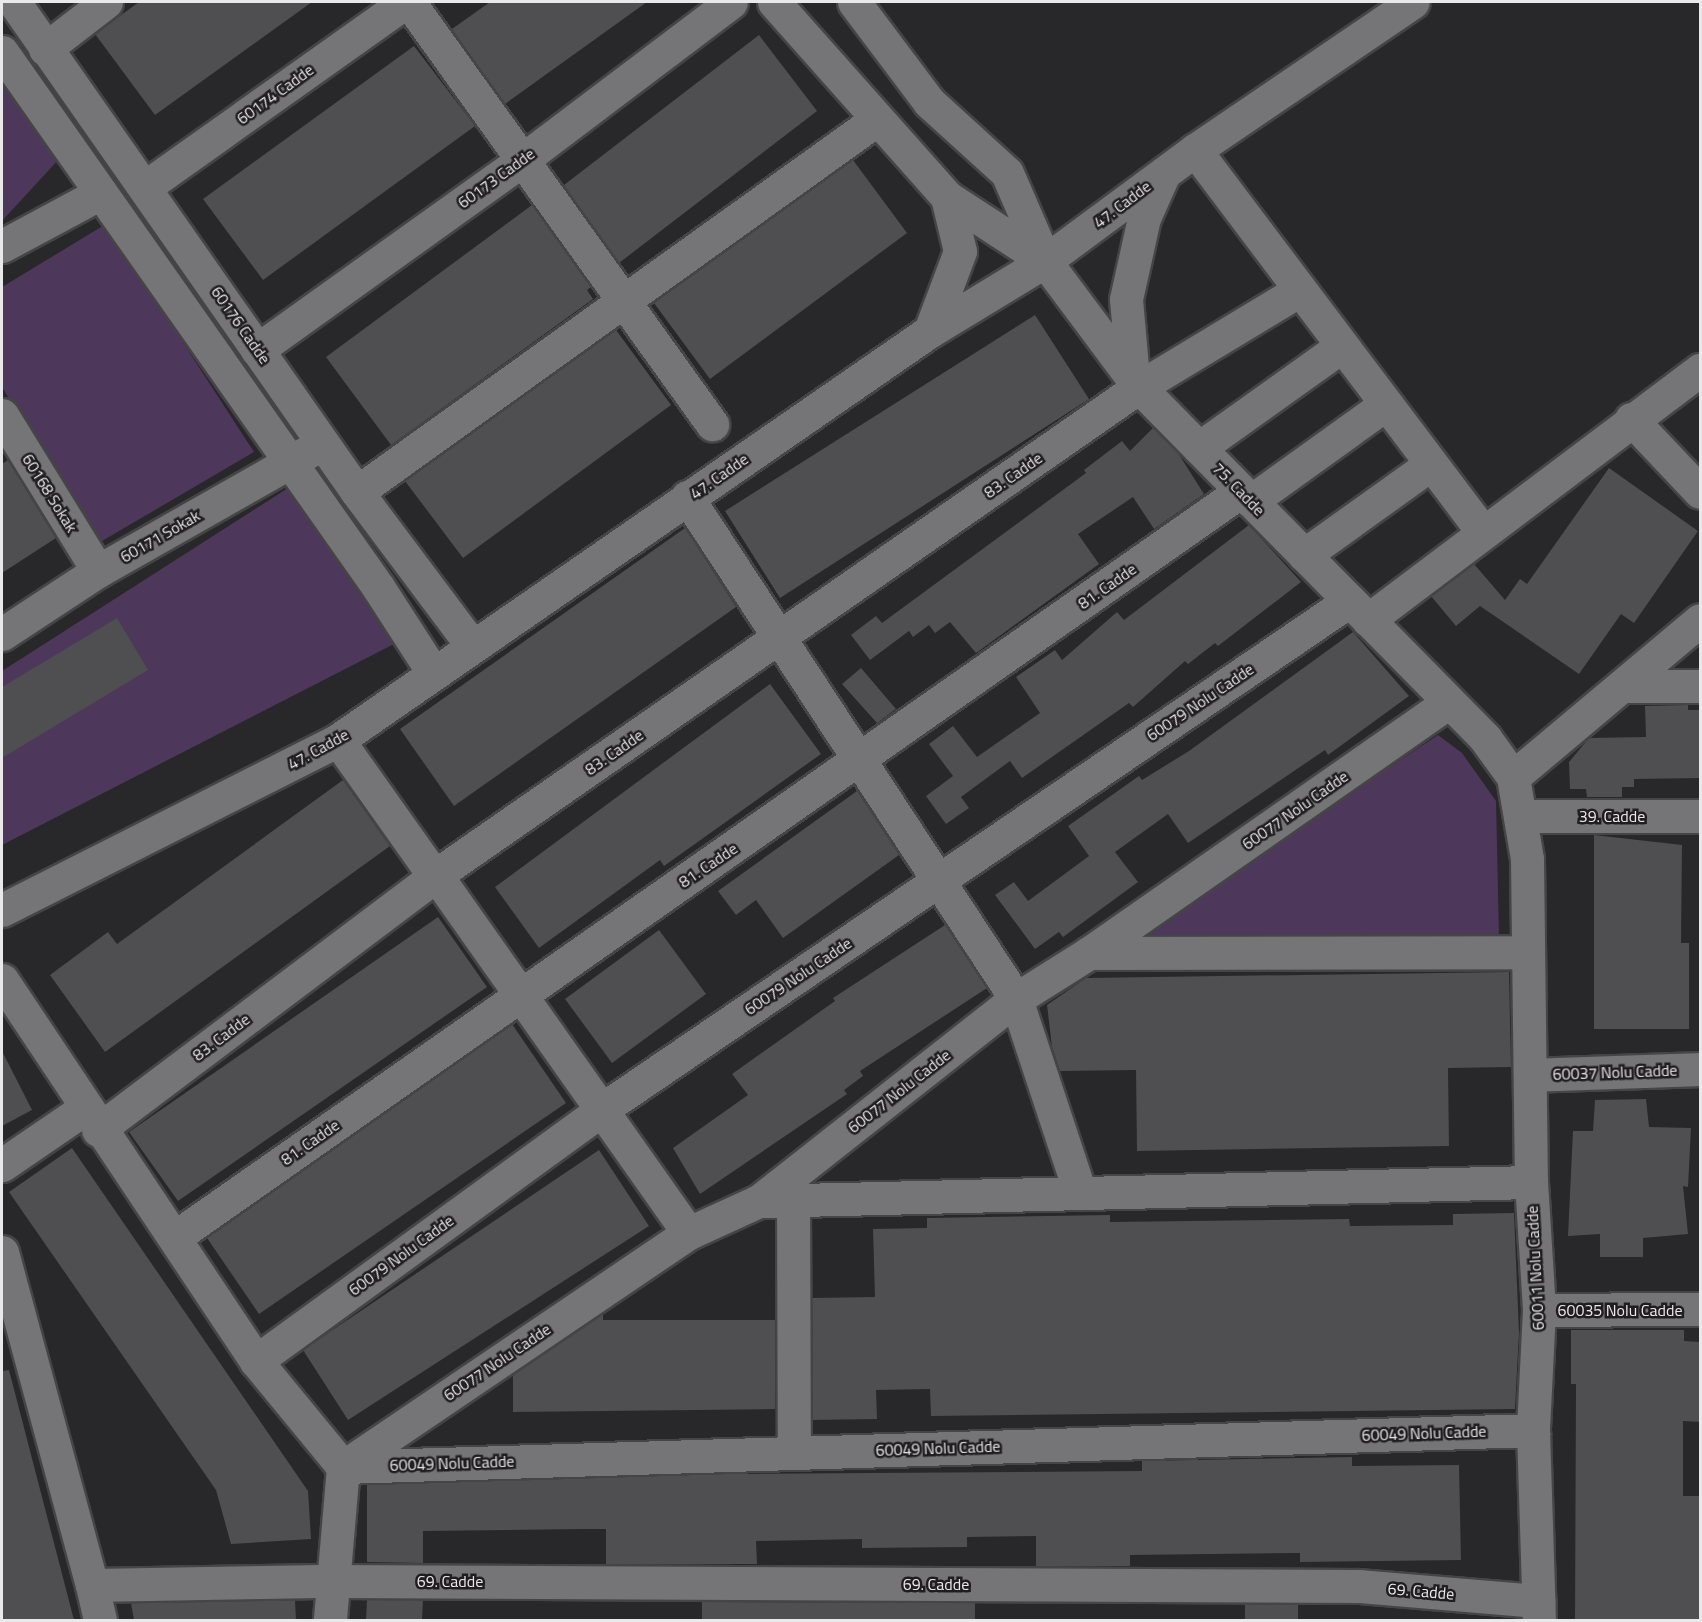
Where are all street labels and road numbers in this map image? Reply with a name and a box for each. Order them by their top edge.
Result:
street label: 60174 Cadde [233,60,317,128]
street label: 60173 Cadde [454,144,538,212]
street label: 47. Cadde [1090,176,1154,232]
street label: 60176 Cadde [207,283,275,367]
street label: 83. Cadde [980,448,1046,502]
street label: 47. Cadde [686,449,752,503]
street label: 60168 Sokak [18,450,82,536]
street label: 75. Cadde [1209,458,1269,520]
street label: 60171 Sokak [117,506,203,566]
street label: 81. Cadde [1074,559,1140,613]
street label: 60079 Nolu Cadde [1143,659,1257,745]
street label: 47. Cadde [284,724,352,774]
street label: 83. Cadde [581,725,647,779]
street label: 60077 Nolu Cadde [1238,766,1352,854]
street label: 39. Cadde [1579,806,1645,826]
street label: 81. Cadde [675,838,741,892]
street label: 60079 Nolu Cadde [741,933,855,1019]
street label: 83. Cadde [189,1009,253,1065]
street label: 60077 Nolu Cadde [844,1045,954,1137]
street label: 60037 Nolu Cadde [1552,1060,1678,1084]
street label: 81. Cadde [277,1115,343,1169]
street label: 60011 Nolu Cadde [1522,1205,1548,1331]
street label: 60079 Nolu Cadde [345,1211,457,1299]
street label: 60035 Nolu Cadde [1558,1300,1682,1320]
street label: 60077 Nolu Cadde [440,1319,554,1405]
street label: 60049 Nolu Cadde [1361,1421,1487,1445]
street label: 60049 Nolu Cadde [875,1436,1001,1460]
street label: 60049 Nolu Cadde [389,1451,515,1475]
street label: 69. Cadde [417,1571,483,1591]
street label: 69. Cadde [903,1574,969,1594]
street label: 69. Cadde [1387,1579,1455,1603]

